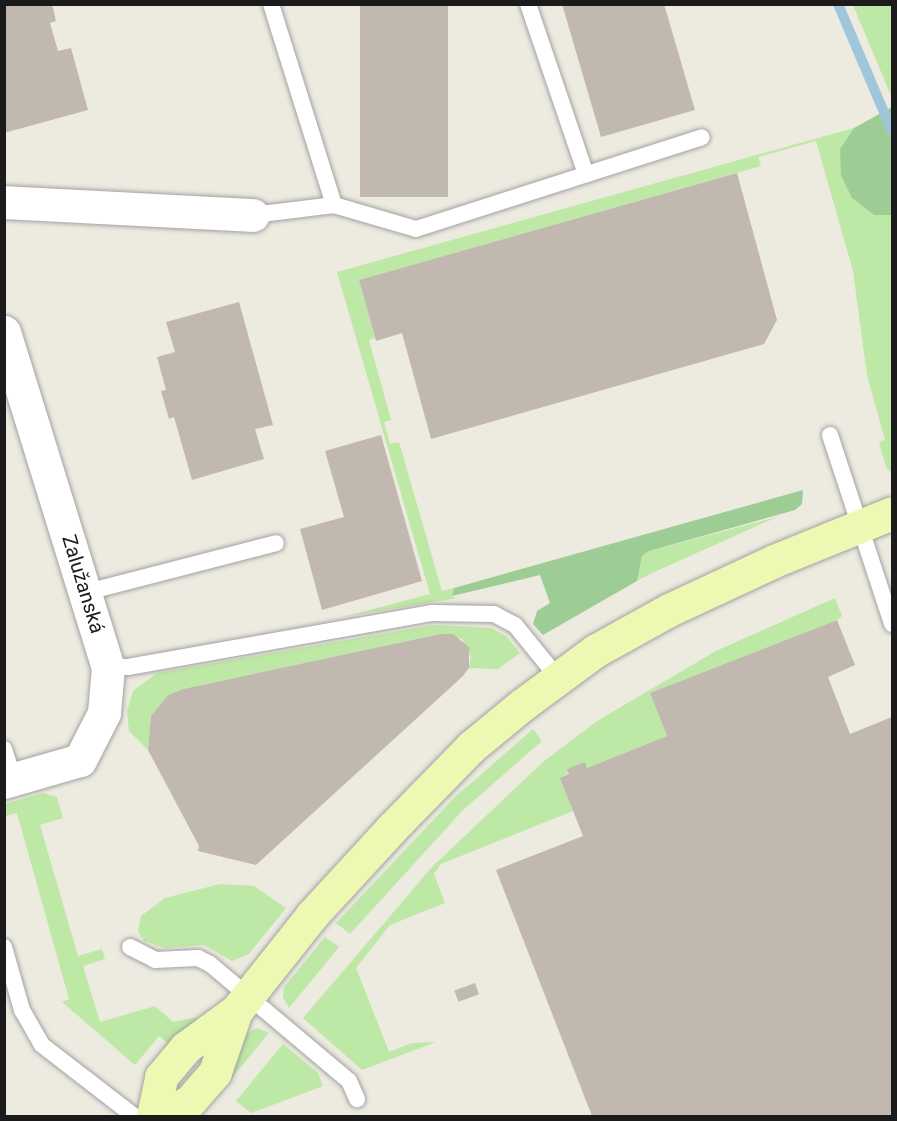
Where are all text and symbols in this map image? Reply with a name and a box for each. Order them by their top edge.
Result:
street label: Zalužanská [57,532,109,636]

